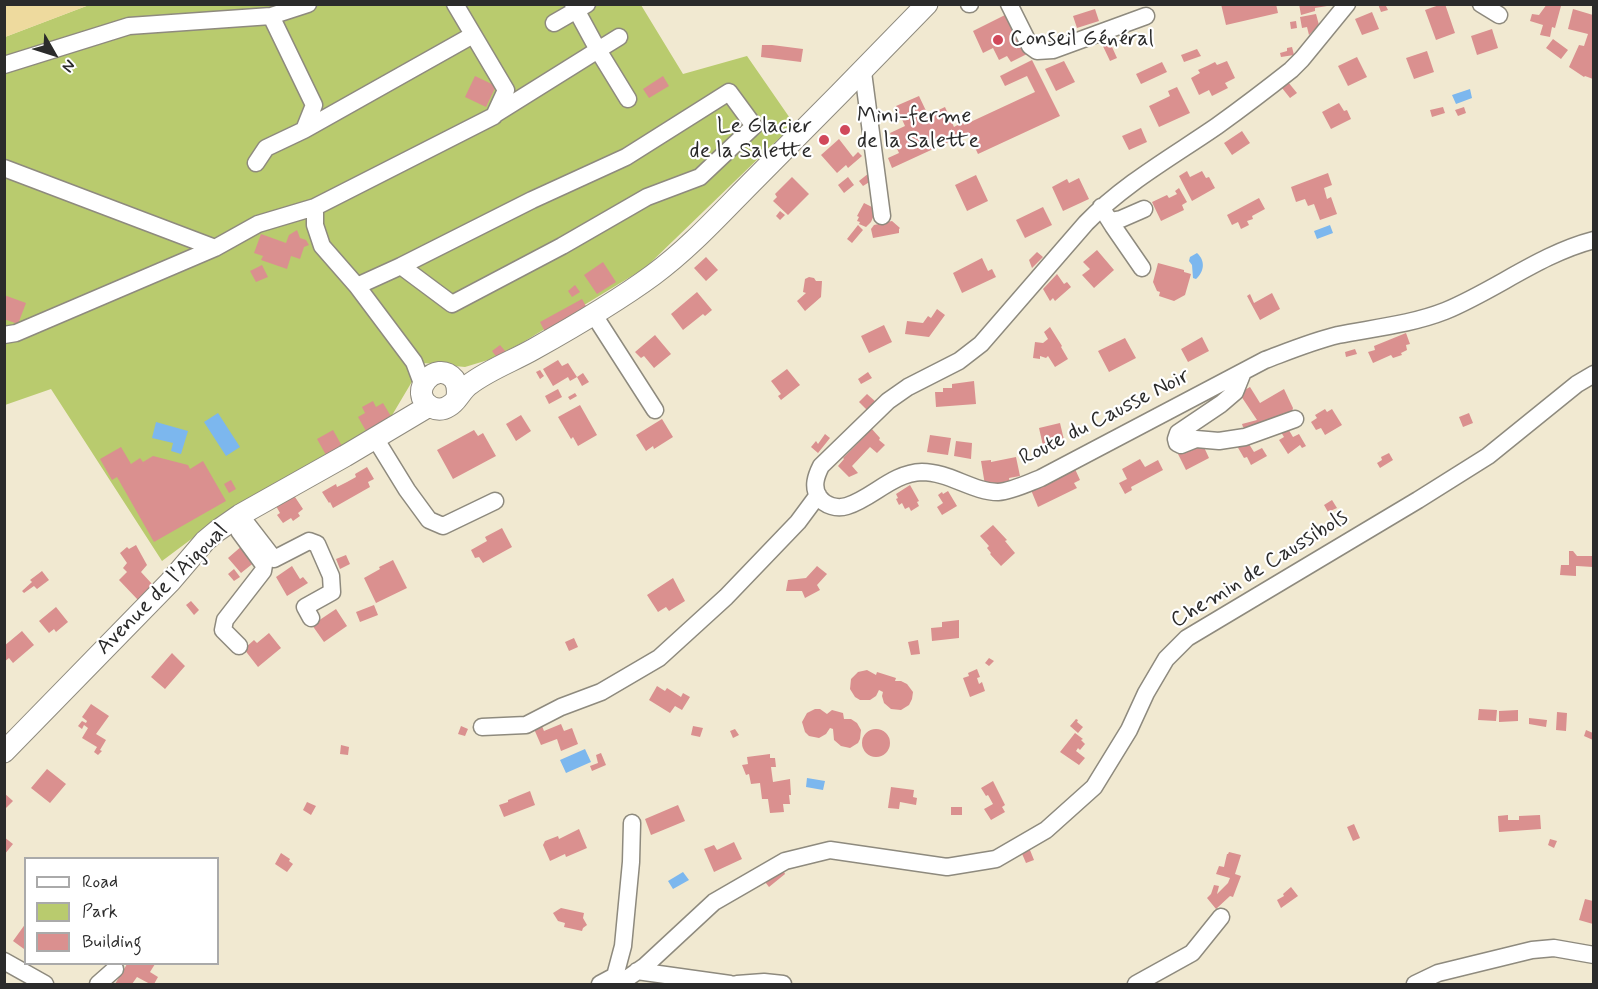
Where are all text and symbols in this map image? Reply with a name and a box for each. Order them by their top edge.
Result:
north arrow [24,24,84,84]
place label: Conseil Général [1010,27,1154,53]
marker: Conseil Général [991,33,1005,47]
text: N [57,55,80,76]
place label: Mini-ferme de la Salette [857,104,979,156]
place label: Le Glacier de la Salette [690,114,812,166]
marker: Mini-ferme de la Salette [838,123,852,137]
marker: Le Glacier de la Salette [817,133,831,147]
street label: Route du Causse Noir [1015,364,1195,472]
street label: Chemin de Caussibols [1167,505,1353,635]
street label: Avenue de l'Aigoual [92,519,234,661]
legend [24,857,219,965]
text: Road [82,870,118,894]
text: Park [82,900,118,924]
text: Building [82,930,142,954]

